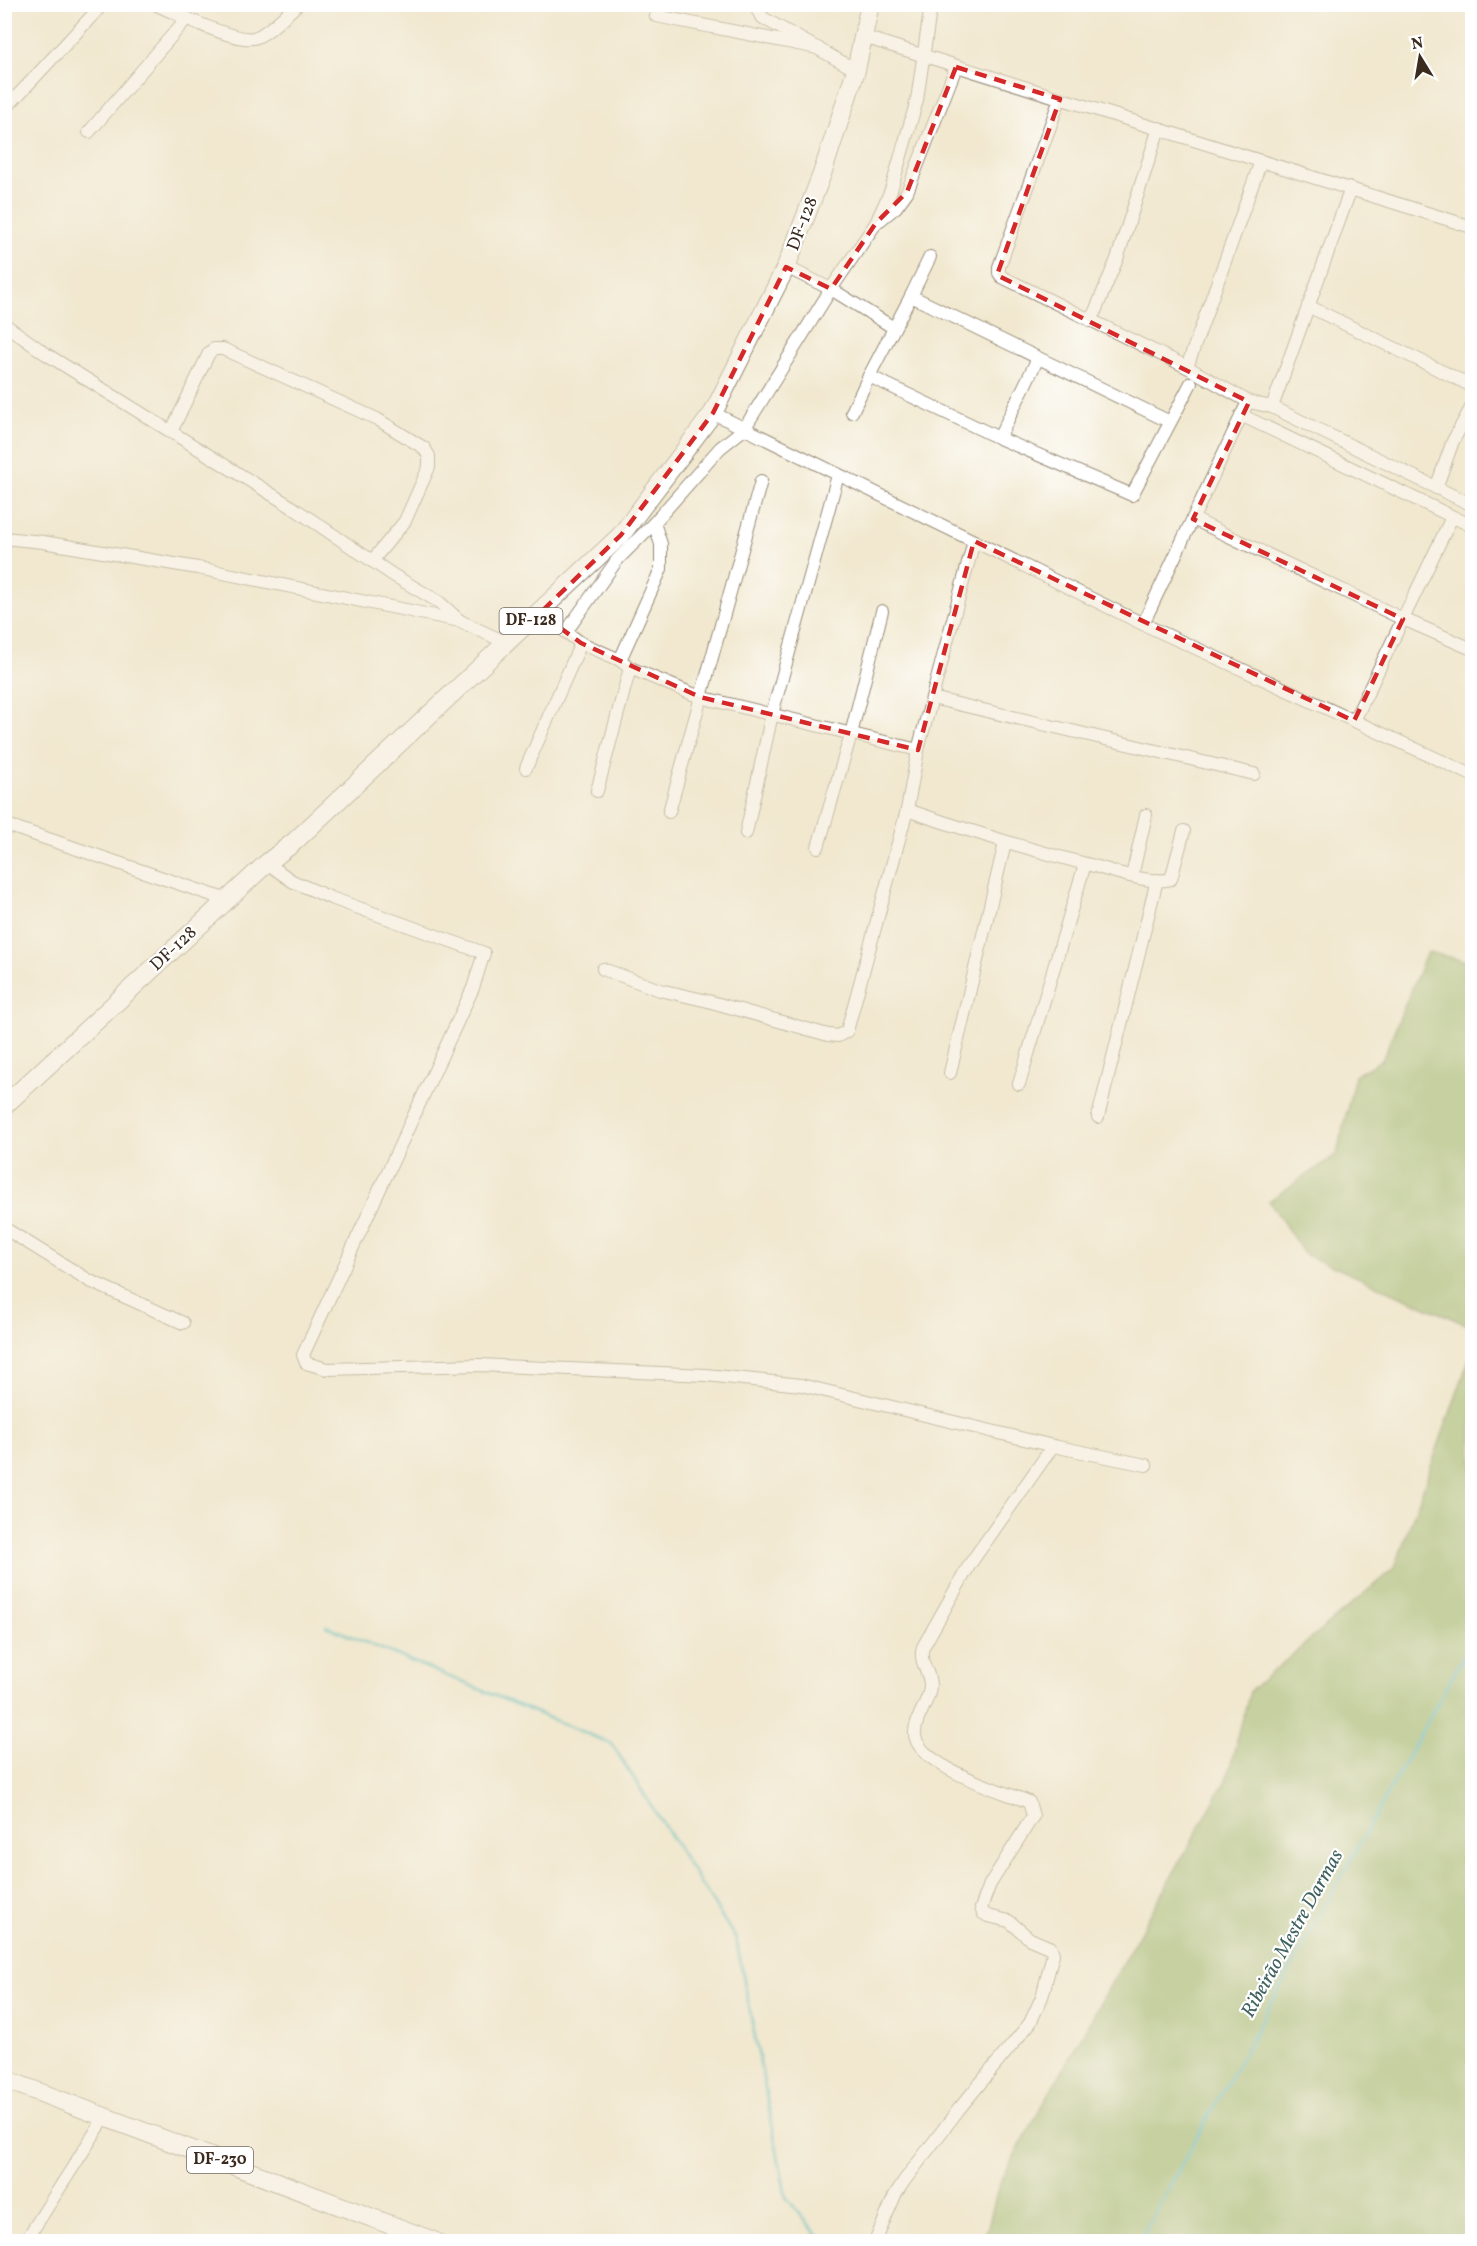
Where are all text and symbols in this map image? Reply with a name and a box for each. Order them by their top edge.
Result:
north arrow [1390,27,1450,87]
text: N [1410,32,1426,56]
street label: DF-128 [781,193,825,255]
road number: DF-128 [500,608,562,634]
street label: DF-128 [145,921,203,977]
water label: Ribeirão Mestre Darmas [1235,1844,1351,2023]
road number: DF-230 [187,2147,253,2173]

